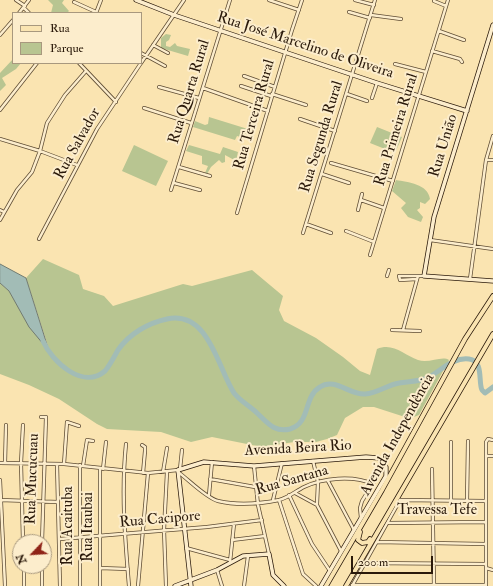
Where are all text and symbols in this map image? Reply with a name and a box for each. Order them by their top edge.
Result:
street label: Rua José Marcelino de Oliveira [214,9,396,83]
legend [12,12,142,64]
text: Rua [50,21,70,36]
street label: Rua Quarta Rural [166,38,214,146]
text: Parque [50,41,84,56]
street label: Rua Terceira Rural [231,58,279,172]
street label: Rua Primeira Rural [371,72,423,188]
street label: Rua Segunda Rural [296,79,348,195]
street label: Rua Salvador [51,105,105,183]
street label: Rua União [426,112,462,180]
street label: Avenida Independência [357,371,439,499]
street label: Rua Mucucuau [22,433,44,525]
street label: Avenida Beira Rio [244,437,352,461]
street label: Rua Santana [254,462,330,500]
street label: Rua Acaituba [60,486,78,566]
street label: Rua Itaubai [80,492,98,562]
street label: Travessa Tefe [397,502,477,520]
street label: Rua Cacipore [119,507,201,533]
north arrow [12,534,52,574]
scale bar [353,548,435,574]
text: N [14,552,30,566]
text: 200 m [358,555,388,570]

